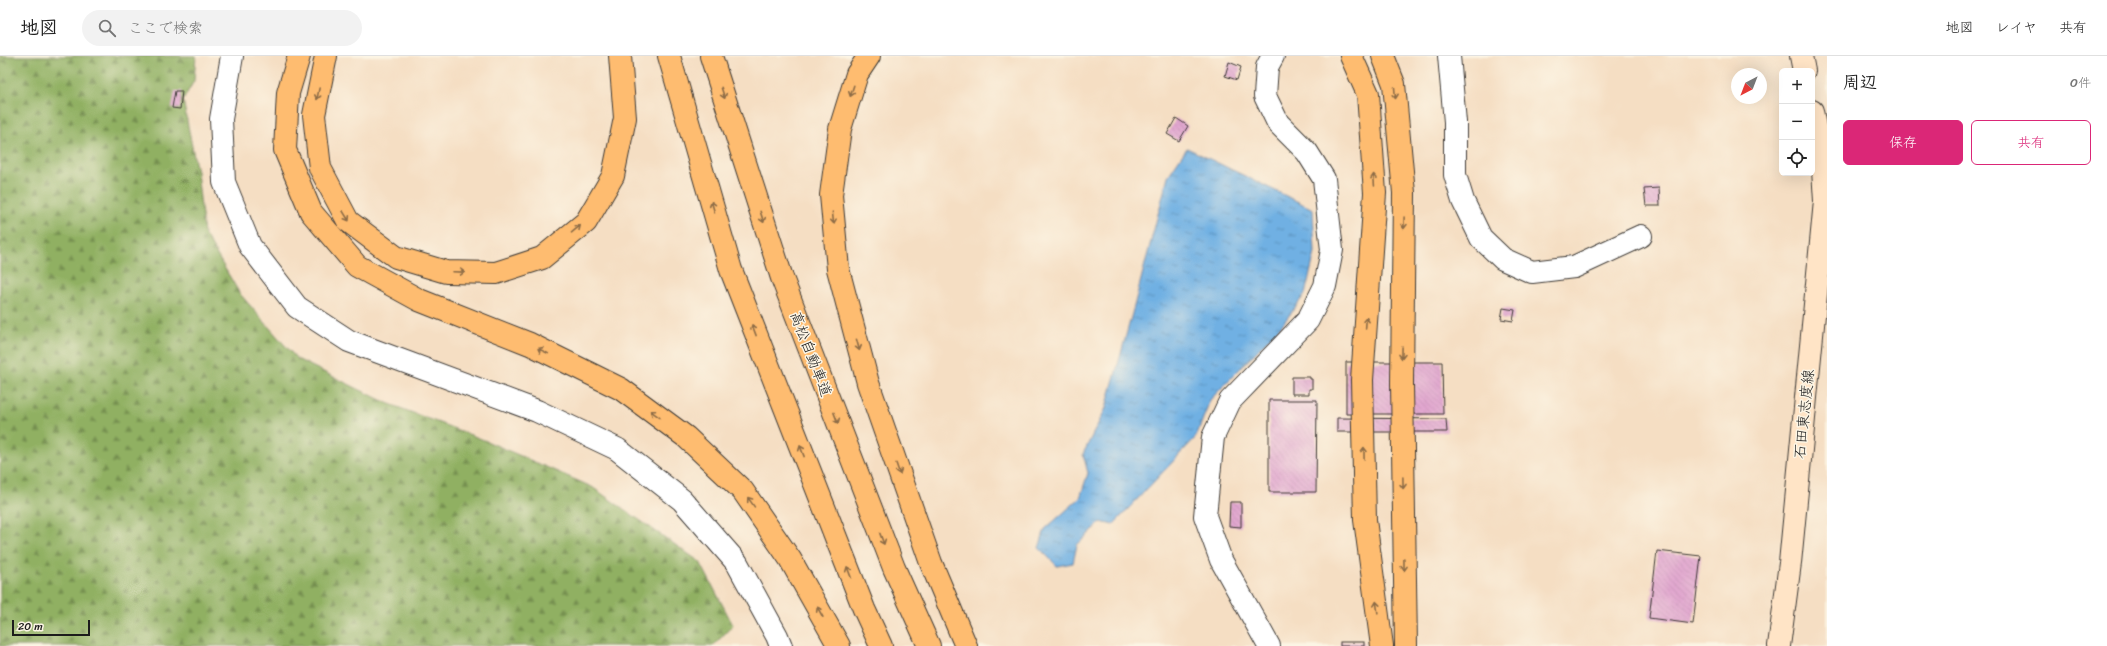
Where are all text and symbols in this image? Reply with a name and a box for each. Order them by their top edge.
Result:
search box [82,10,362,46]
text: 地図 [20,11,58,44]
text: ここで検索 [128,15,203,41]
text: 地図 [1946,15,1974,40]
text: レイヤ [1996,15,2037,40]
text: 共有 [2059,15,2087,40]
icon: search [96,17,118,39]
text: 周辺 [1843,67,1877,97]
north arrow [1731,68,1767,104]
map controls [1779,68,1815,176]
button: + [1779,68,1815,104]
text: 0件 [2070,71,2091,94]
one-way arrow [848,84,855,97]
one-way arrow [720,86,727,99]
one-way arrow [1391,86,1399,99]
one-way arrow [313,87,321,100]
button: − [1779,104,1815,140]
button: 保存 [1843,120,1963,165]
button: 共有 [1971,120,2091,165]
button: locate [1779,140,1815,176]
one-way arrow [1370,174,1377,187]
one-way arrow [709,200,716,213]
one-way arrow [343,210,351,222]
one-way arrow [759,210,766,223]
one-way arrow [830,211,837,224]
one-way arrow [1400,216,1408,229]
one-way arrow [571,225,582,234]
one-way arrow [452,268,465,276]
street label: 高松自動車道 [783,307,839,401]
one-way arrow [1362,317,1369,330]
one-way arrow [750,324,758,336]
one-way arrow [855,339,863,352]
one-way arrow [1398,346,1406,359]
one-way arrow [537,347,549,354]
street label: 石田東志度線 [1786,368,1822,460]
one-way arrow [650,410,661,418]
one-way arrow [832,411,840,423]
one-way arrow [797,445,805,457]
one-way arrow [1360,447,1367,460]
one-way arrow [895,462,902,475]
one-way arrow [1399,476,1407,489]
one-way arrow [746,497,755,508]
one-way arrow [879,533,887,545]
one-way arrow [1400,558,1408,571]
one-way arrow [844,566,852,578]
one-way arrow [1373,601,1381,614]
one-way arrow [815,606,823,618]
text: 20 m [18,617,43,636]
scale bar [12,618,90,637]

